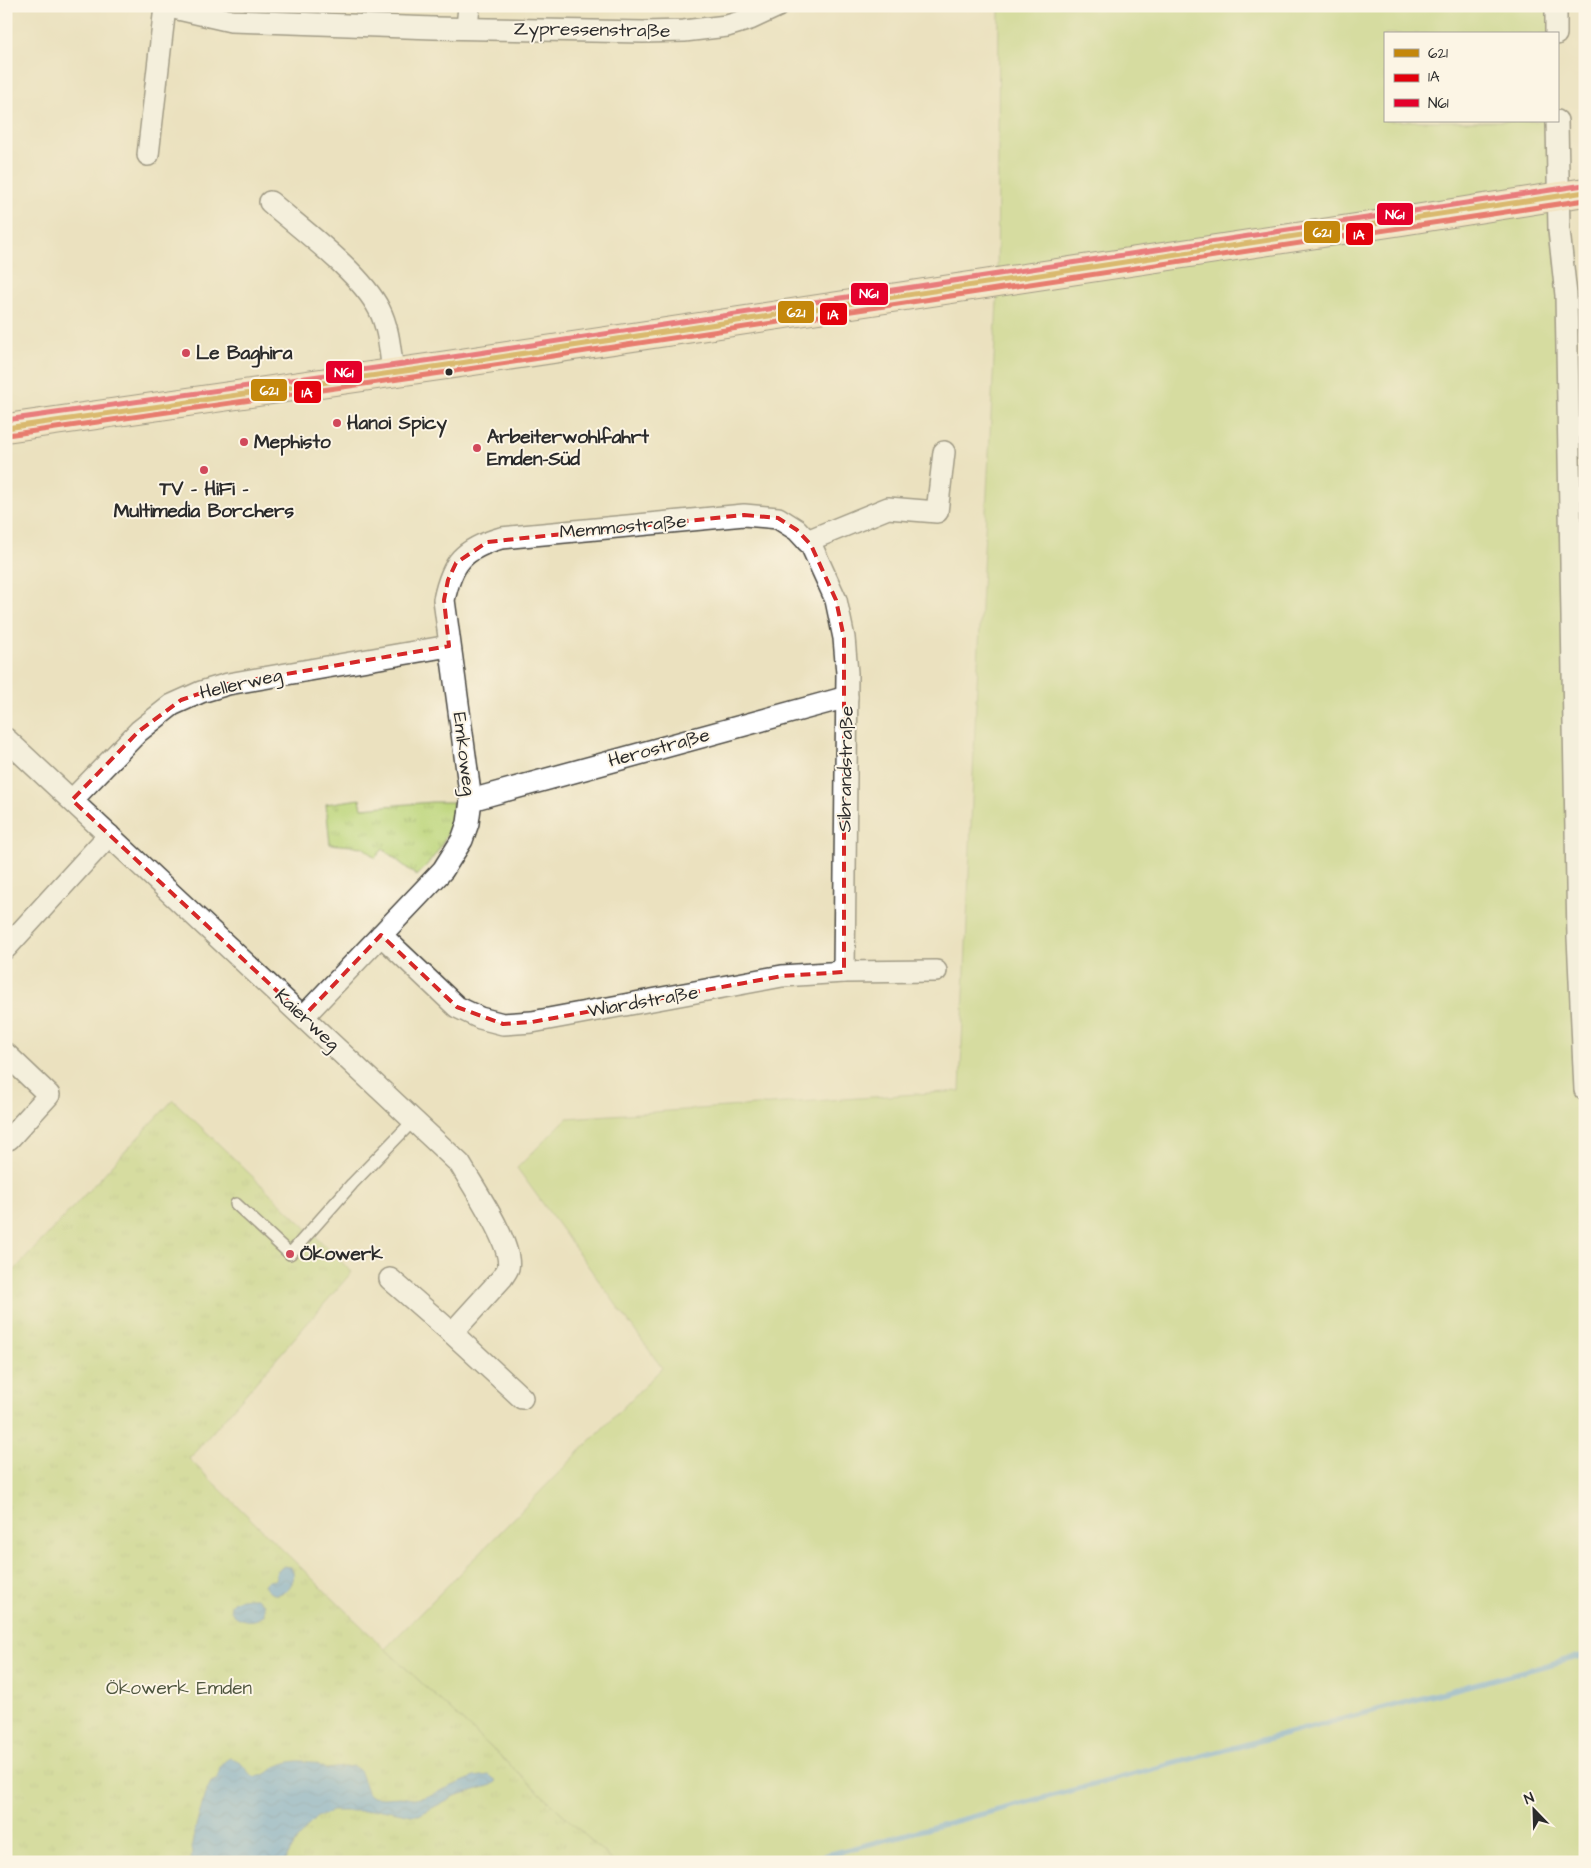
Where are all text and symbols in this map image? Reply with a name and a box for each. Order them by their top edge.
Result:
street label: Zypressenstraße [513,15,671,46]
legend [1384,32,1558,122]
text: 621 [1428,43,1448,64]
text: 1A [1428,67,1440,88]
text: N61 [1428,93,1449,114]
line badge: N61 [1376,202,1414,226]
text: N61 [1385,205,1405,225]
line badge: 621 [1303,220,1341,244]
line badge: 1A [1345,222,1374,246]
text: 621 [1313,223,1331,243]
text: 1A [1354,225,1365,245]
line badge: N61 [850,282,889,306]
text: N61 [859,284,879,304]
line badge: 621 [777,300,815,324]
line badge: 1A [819,302,848,326]
text: 621 [787,303,805,323]
text: 1A [828,305,839,325]
place label: Le Baghira [196,340,293,368]
marker: Le Baghira [180,347,192,359]
line badge: N61 [325,360,363,384]
text: N61 [334,363,354,383]
unlabelled marker [444,367,454,377]
line badge: 621 [250,378,288,402]
line badge: 1A [293,380,322,404]
text: 621 [260,381,278,401]
text: 1A [302,383,313,403]
place label: Hanoi Spicy [347,410,448,438]
marker: Hanoi Spicy [331,417,343,429]
place label: Arbeiterwohlfahrt Emden-Süd [487,424,649,473]
place label: Mephisto [254,429,331,456]
marker: Mephisto [238,436,250,448]
marker: Arbeiterwohlfahrt Emden-Süd [471,442,483,454]
marker: TV - HiFi - Multimedia Borchers [198,464,210,476]
place label: TV - HiFi - Multimedia Borchers [114,476,295,525]
street label: Memmostraße [558,508,688,546]
street label: Hellerweg [197,661,285,708]
street label: Sibrandstraße [831,706,861,832]
street label: Emkoweg [444,711,483,798]
street label: Herostraße [605,721,713,775]
street label: Wiardstraße [586,979,700,1025]
street label: Kaierweg [268,983,346,1058]
place label: Ökowerk [300,1241,383,1268]
marker: Ökowerk [284,1248,296,1260]
park label: Ökowerk Emden [106,1675,252,1702]
north arrow [1508,1786,1558,1836]
text: N [1521,1788,1537,1810]

